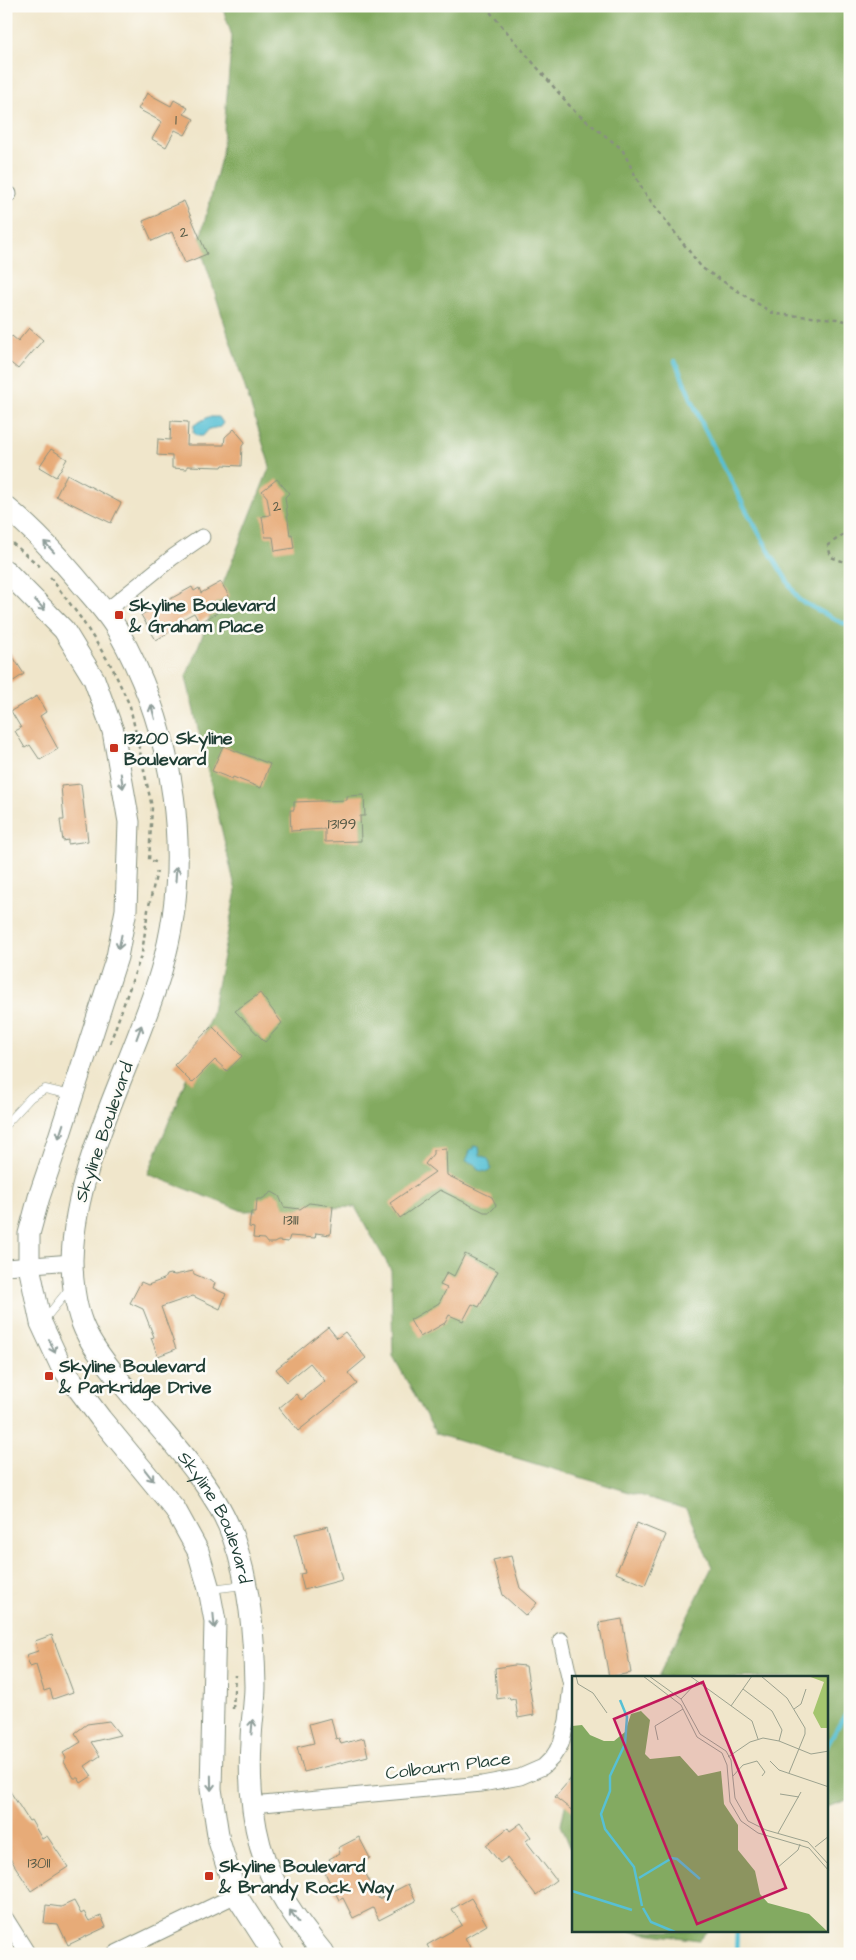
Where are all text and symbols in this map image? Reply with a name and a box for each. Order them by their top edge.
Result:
house number: 1 [175,110,177,131]
house number: 2 [180,222,189,243]
house number: 2 [273,496,282,517]
one-way arrow [43,540,55,553]
place label: Skyline Boulevard & Graham Place [128,593,276,639]
one-way arrow [34,599,46,612]
marker: Skyline Boulevard & Graham Place [113,609,125,621]
one-way arrow [148,705,157,721]
place label: 13200 Skyline Boulevard [124,726,233,772]
marker: 13200 Skyline Boulevard [108,742,120,754]
one-way arrow [117,773,127,789]
house number: 13199 [328,814,356,835]
one-way arrow [171,867,181,883]
one-way arrow [114,934,124,950]
one-way arrow [135,1025,144,1040]
street label: Skyline Boulevard [68,1059,141,1206]
one-way arrow [56,1123,66,1139]
house number: 13111 [283,1210,299,1231]
one-way arrow [47,1338,57,1353]
place label: Skyline Boulevard & Parkridge Drive [58,1354,212,1401]
marker: Skyline Boulevard & Parkridge Drive [43,1370,55,1382]
street label: Skyline Boulevard [172,1446,258,1586]
one-way arrow [143,1469,154,1482]
one-way arrow [209,1613,219,1629]
inset map [572,1676,828,1932]
one-way arrow [247,1719,257,1735]
street label: Colbourn Place [384,1746,512,1786]
one-way arrow [207,1775,216,1791]
house number: 13011 [28,1853,51,1874]
place label: Skyline Boulevard & Brandy Rock Way [218,1854,394,1901]
marker: Skyline Boulevard & Brandy Rock Way [203,1870,215,1882]
one-way arrow [289,1909,299,1923]

